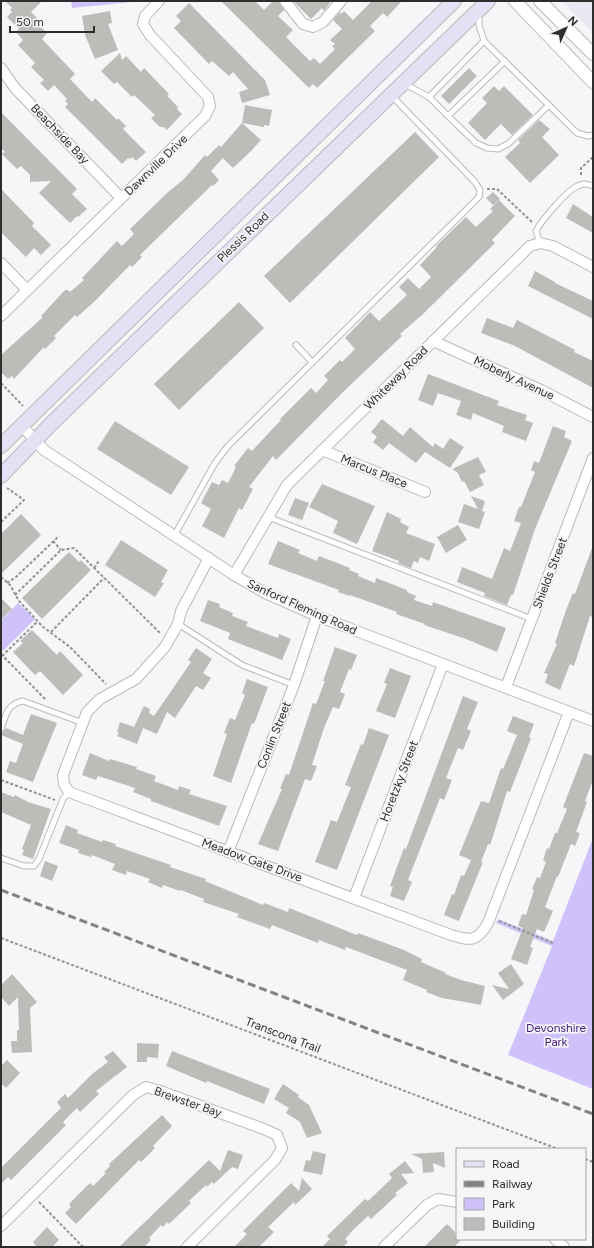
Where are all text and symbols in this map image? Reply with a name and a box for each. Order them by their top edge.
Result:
scale bar [10,8,94,34]
north arrow [546,8,586,48]
text: N [565,14,580,29]
text: 50 m [16,15,44,29]
street label: Beachside Bay [28,101,93,167]
street label: Dawnville Drive [122,131,191,198]
street label: Plessis Road [214,209,272,265]
street label: Whiteway Road [361,343,431,413]
street label: Moberly Avenue [472,353,557,403]
street label: Marcus Place [339,451,410,491]
street label: Shields Street [530,535,570,611]
street label: Sanford Fleming Road [245,576,359,638]
street label: Conlin Street [254,699,294,771]
street label: Horetzky Street [377,738,421,824]
street label: Meadow Gate Drive [200,835,305,885]
street label: Transcona Trail [243,1014,323,1056]
park label: Devonshire Park [526,1021,586,1049]
street label: Brewster Bay [152,1084,224,1120]
legend [456,1148,586,1240]
text: Road [492,1157,520,1171]
text: Railway [492,1177,533,1191]
text: Park [492,1197,515,1211]
text: Building [492,1217,535,1231]

